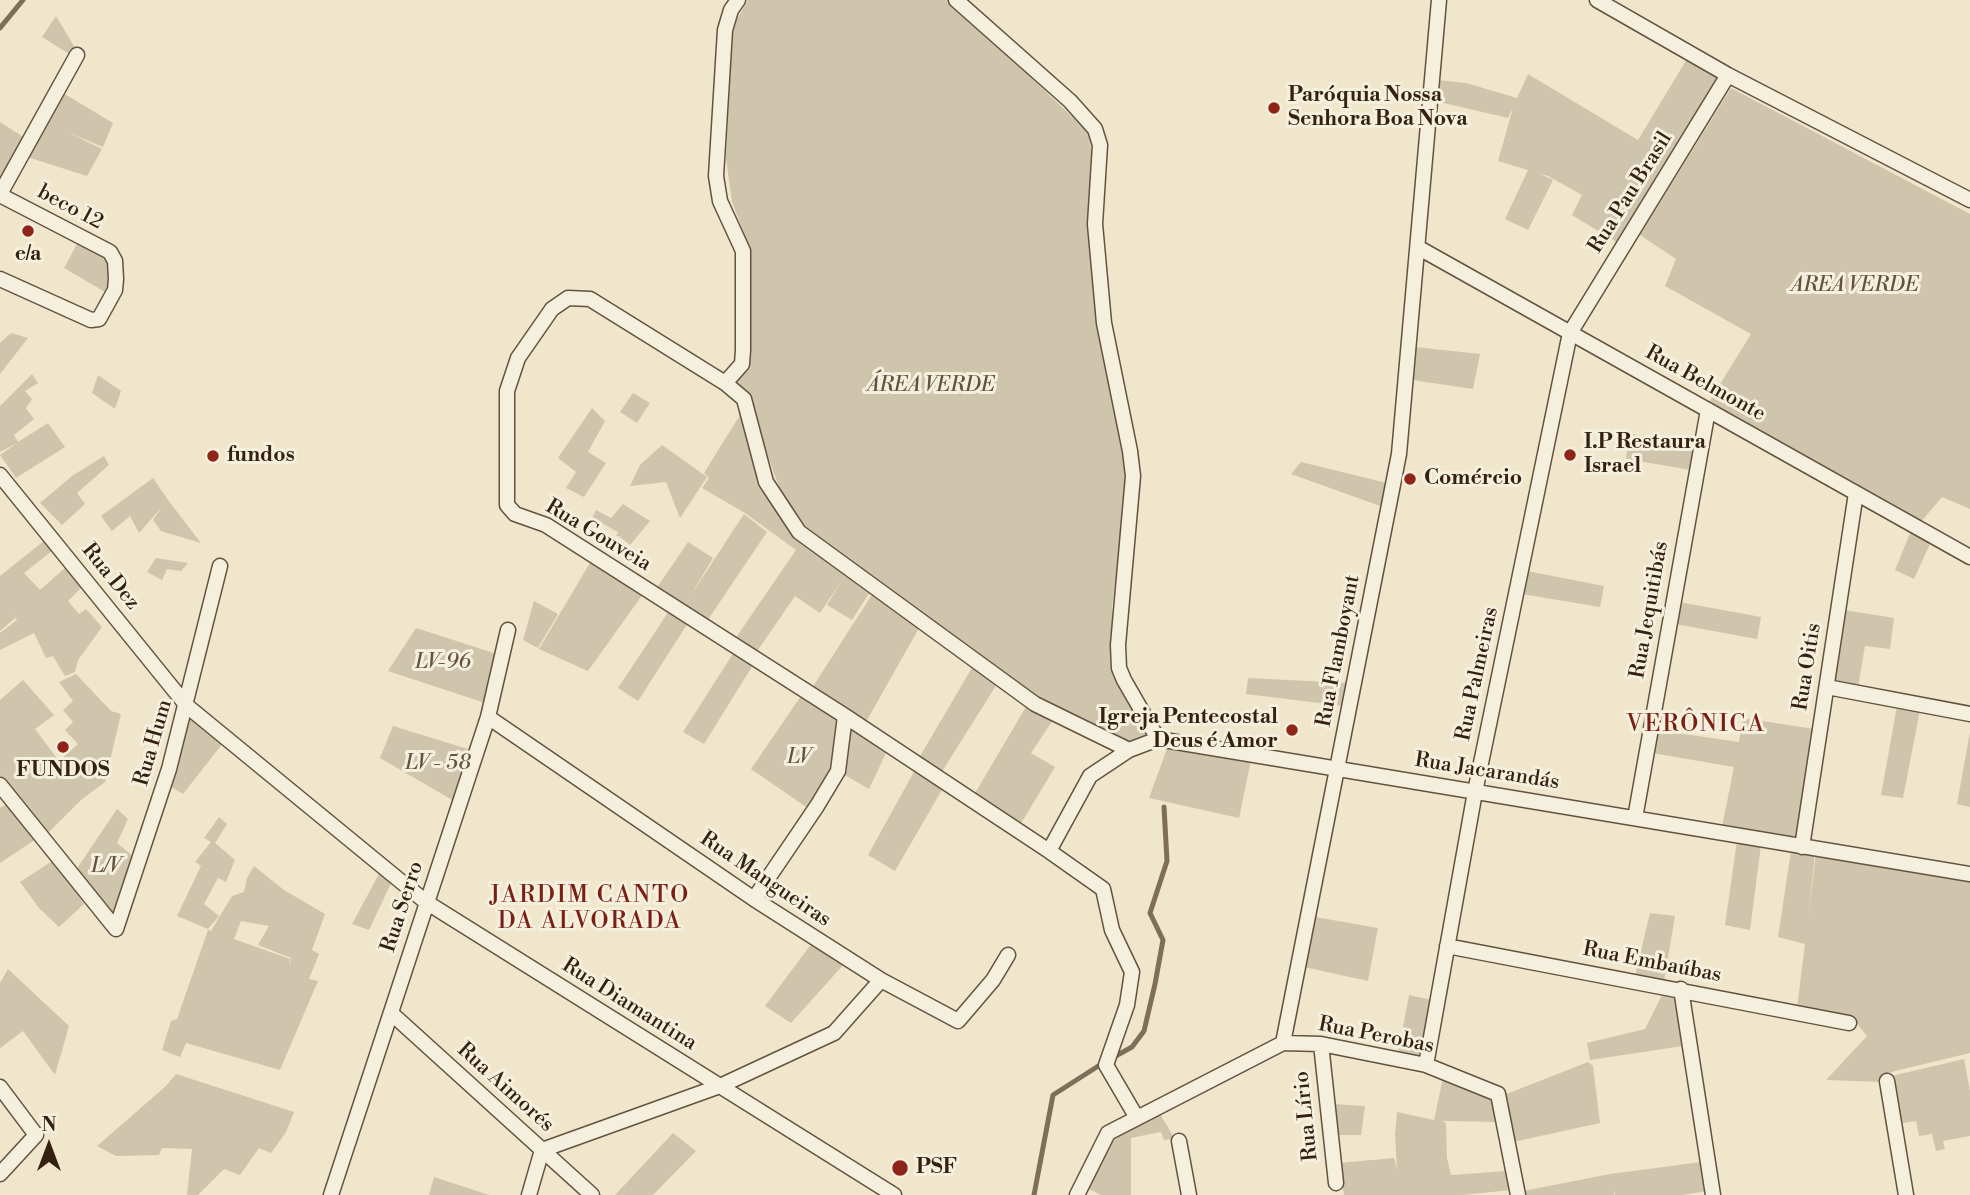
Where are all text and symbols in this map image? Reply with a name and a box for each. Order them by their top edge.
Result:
place label: Paróquia Nossa Senhora Boa Nova [1288,83,1468,133]
marker: Paróquia Nossa Senhora Boa Nova [1266,100,1282,116]
street label: Rua Pau Brasil [1584,128,1678,258]
street label: beco 12 [33,180,107,236]
marker: e/a [20,223,36,239]
place label: e/a [15,242,41,268]
park label: AREA VERDE [1791,273,1919,299]
street label: Rua Belmonte [1640,341,1770,427]
park label: ÁREA VERDE [867,373,995,399]
place label: I.P Restaura Israel [1584,430,1706,480]
place label: fundos [227,443,295,469]
marker: I.P Restaura Israel [1562,447,1578,463]
marker: fundos [205,448,221,464]
place label: Comércio [1424,466,1522,492]
marker: Comércio [1402,471,1418,487]
street label: Rua Gouveia [541,495,655,577]
street label: Rua Dez [76,539,144,615]
street label: Rua Jequitibás [1626,539,1674,681]
street label: Rua Flamboyant [1312,573,1366,729]
street label: Rua Palmeiras [1452,605,1504,743]
street label: Rua Oitis [1789,622,1827,712]
park label: LV-96 [415,650,471,676]
street label: Rua Hum [130,697,178,789]
place label: Igreja Pentecostal Deus é Amor [1099,705,1278,755]
district label: VERÔNICA [1627,711,1765,739]
marker: Igreja Pentecostal Deus é Amor [1284,722,1300,738]
marker: FUNDOS [55,739,71,755]
park label: LV [787,745,811,771]
street label: Rua Jacarandás [1413,748,1561,796]
park label: LV - 58 [405,751,471,777]
place label: FUNDOS [16,758,110,784]
street label: Rua Mangueiras [695,827,835,933]
park label: L/V [91,854,121,880]
street label: Rua Serro [376,858,430,956]
district label: JARDIM CANTO DA ALVORADA [491,882,689,936]
street label: Rua Embaúbas [1581,937,1723,989]
street label: Rua Diamantina [557,953,701,1057]
street label: Rua Perobas [1316,1012,1436,1060]
street label: Rua Aimorés [451,1038,559,1138]
street label: Rua Lírio [1290,1070,1324,1162]
north arrow [14,1111,84,1181]
text: N [41,1113,57,1137]
place label: PSF [916,1155,957,1181]
marker: PSF [890,1158,910,1178]

